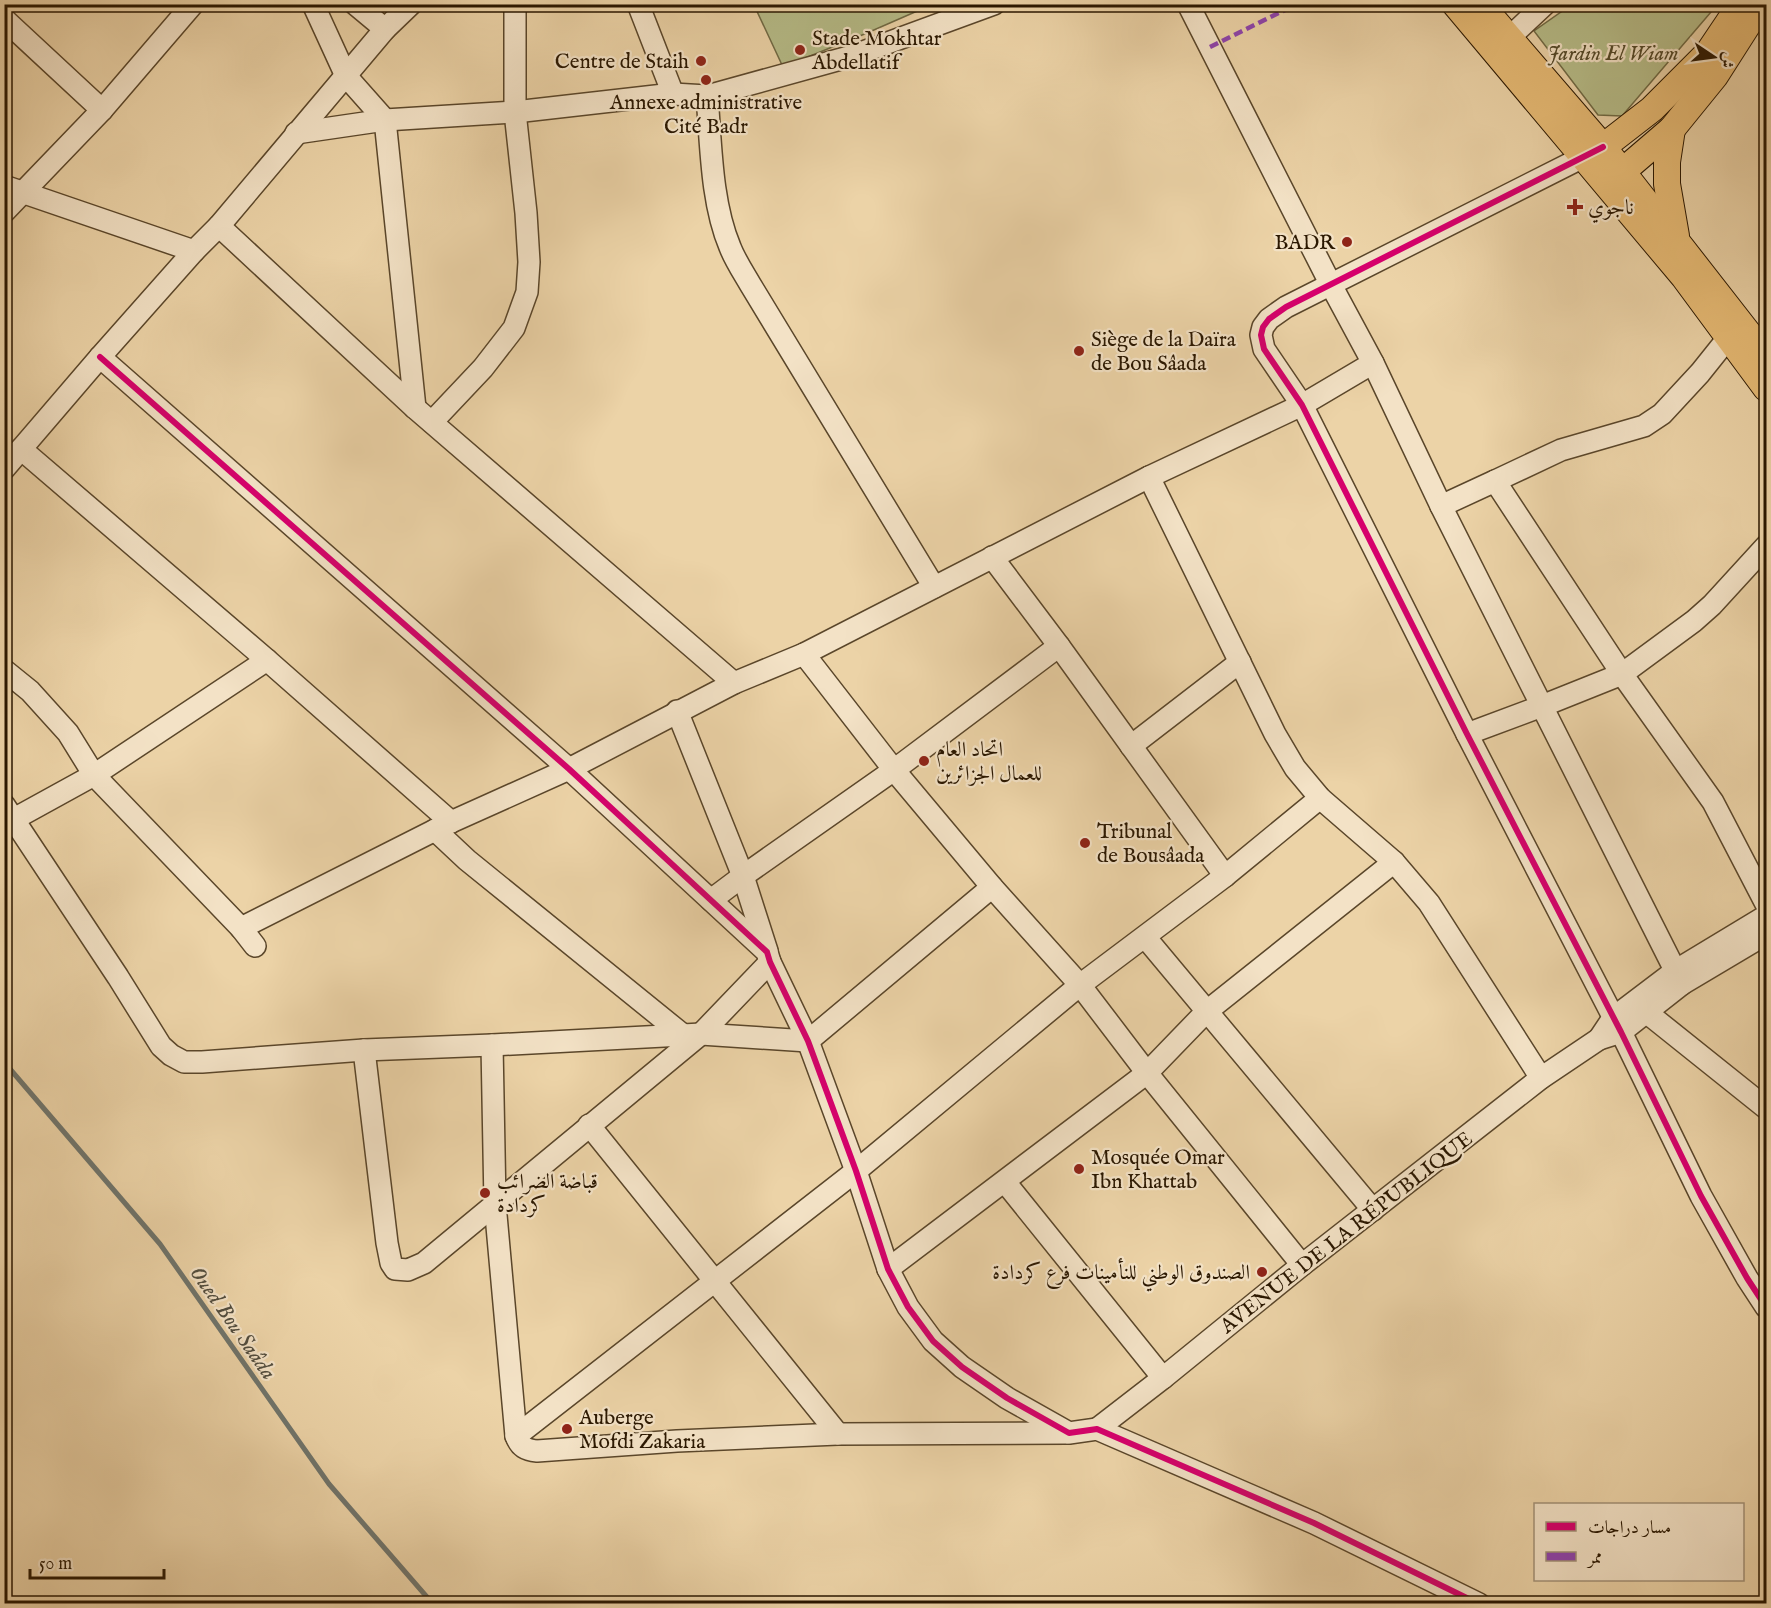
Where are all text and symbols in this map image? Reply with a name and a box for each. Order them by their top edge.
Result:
place label: Stade Mokhtar Abdellatif [811,26,942,77]
north arrow [1684,27,1744,87]
park label: Jardin El Wiam [1548,41,1678,68]
marker: Stade Mokhtar Abdellatif [793,43,807,57]
place label: Centre de Staih [555,49,689,76]
text: ش [1715,50,1738,70]
marker: Centre de Staih [694,54,708,68]
marker: Annexe administrative Cité Badr [699,73,713,87]
place label: Annexe administrative Cité Badr [609,90,803,141]
place label: ناجوي [1588,195,1634,223]
marker: ناجوي [1566,198,1584,216]
place label: BADR [1274,230,1336,257]
marker: BADR [1340,235,1354,249]
place label: Siège de la Daïra de Bou Sâada [1091,327,1237,378]
marker: Siège de la Daïra de Bou Sâada [1072,344,1086,358]
place label: اتحاد العام للعمال الجزائرين [936,737,1042,788]
marker: اتحاد العام للعمال الجزائرين [917,754,931,768]
place label: Tribunal de Bousâada [1097,819,1205,870]
marker: Tribunal de Bousâada [1078,836,1092,850]
street label: AVENUE DE LA RÉPUBLIQUE [1214,1125,1479,1341]
place label: Mosquée Omar Ibn Khattab [1091,1145,1225,1196]
marker: Mosquée Omar Ibn Khattab [1072,1162,1086,1176]
place label: قباضة الضرائب كردادة [497,1169,598,1220]
marker: قباضة الضرائب كردادة [478,1186,492,1200]
place label: الصندوق الوطني للنأمينات فرع كردادة [992,1257,1250,1292]
water label: Oued Bou Saâda [183,1261,282,1386]
marker: الصندوق الوطني للنأمينات فرع كردادة [1255,1265,1269,1279]
place label: Auberge Mofdi Zakaria [578,1405,706,1456]
marker: Auberge Mofdi Zakaria [560,1422,574,1436]
legend [1534,1503,1744,1581]
text: مسار دراجات [1588,1517,1671,1540]
scale bar [30,1542,164,1580]
text: ممر [1586,1547,1602,1570]
text: 50 m [39,1553,72,1576]

